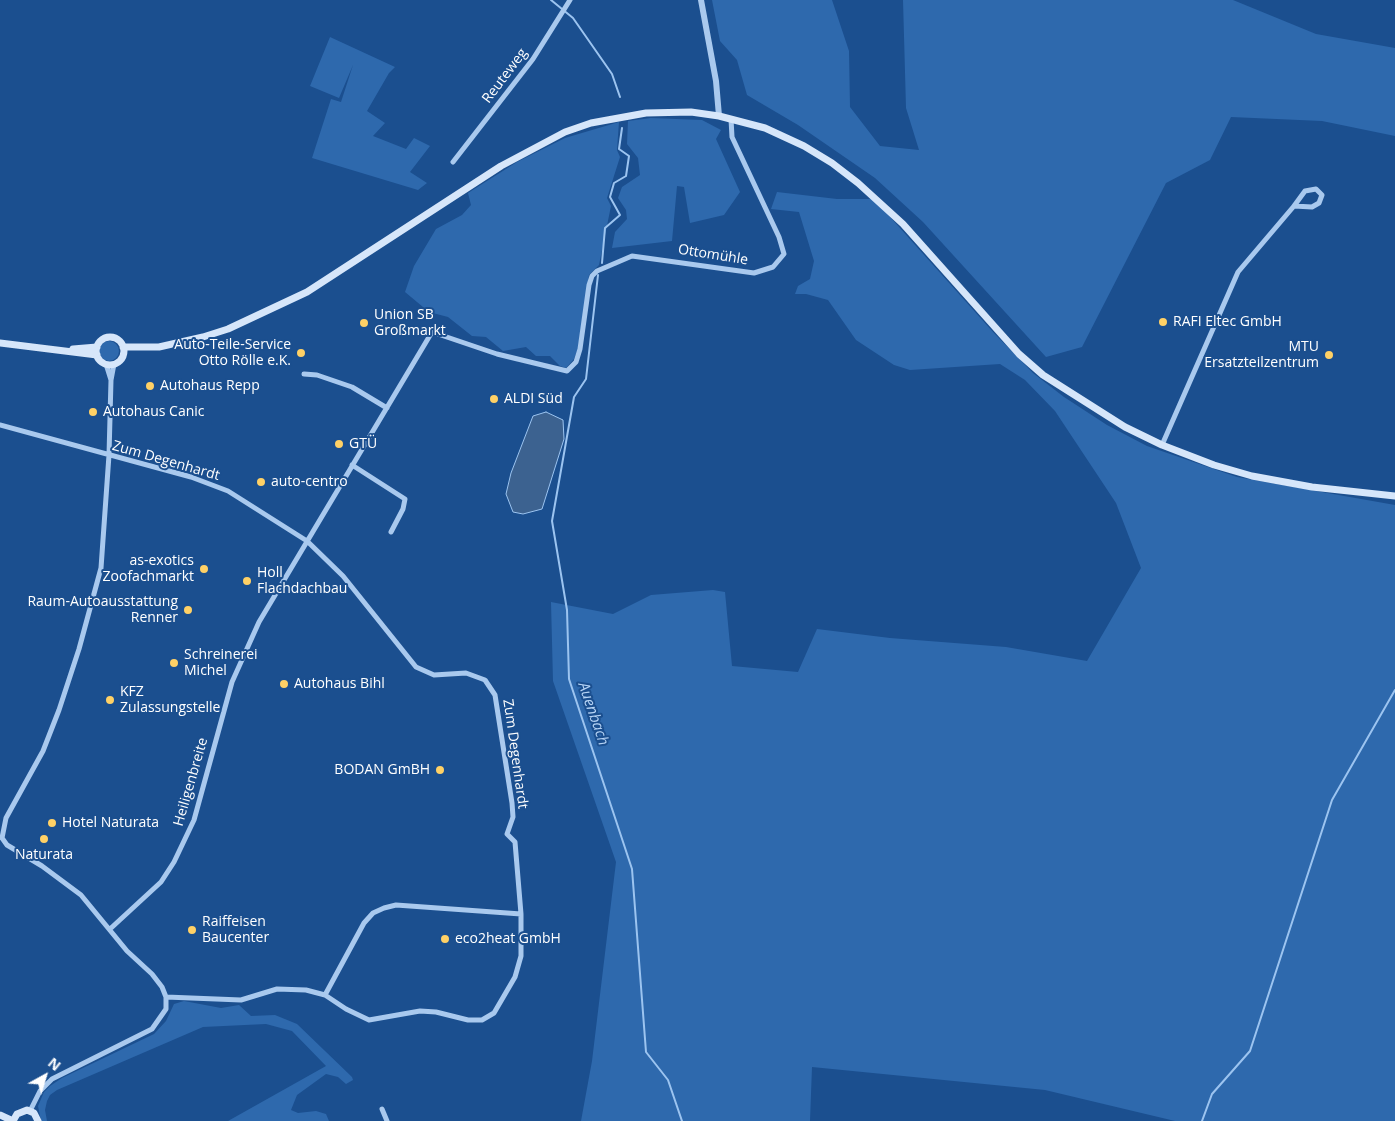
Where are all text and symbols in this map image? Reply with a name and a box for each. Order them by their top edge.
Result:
street label: Reuteweg [479,45,531,107]
street label: Ottomühle [677,241,749,269]
place label: Union SB Großmarkt [374,307,446,340]
place label: RAFI Eltec GmbH [1173,314,1282,330]
marker: RAFI Eltec GmbH [1157,316,1169,328]
marker: Union SB Großmarkt [358,317,370,329]
place label: Auto-Teile-Service Otto Rölle e.K. [174,337,291,370]
place label: MTU Ersatzteilzentrum [1204,339,1319,372]
marker: Auto-Teile-Service Otto Rölle e.K. [295,347,307,359]
marker: MTU Ersatzteilzentrum [1323,349,1335,361]
place label: Autohaus Repp [160,378,260,394]
marker: Autohaus Repp [144,380,156,392]
place label: ALDI Süd [504,391,563,407]
marker: ALDI Süd [488,393,500,405]
place label: Autohaus Canic [103,404,205,420]
marker: Autohaus Canic [87,406,99,418]
place label: GTÜ [349,436,377,452]
street label: Zum Degenhardt [110,438,222,484]
marker: GTÜ [333,438,345,450]
place label: auto-centro [271,474,348,490]
marker: auto-centro [255,476,267,488]
place label: as-exotics Zoofachmarkt [103,553,194,586]
marker: as-exotics Zoofachmarkt [198,563,210,575]
place label: Holl Flachdachbau [257,565,347,598]
marker: Holl Flachdachbau [241,575,253,587]
place label: Raum-Autoausstattung Renner [27,594,178,626]
marker: Raum-Autoausstattung Renner [182,604,194,616]
place label: Schreinerei Michel [184,647,258,680]
marker: Schreinerei Michel [168,657,180,669]
place label: Autohaus Bihl [294,676,385,692]
marker: Autohaus Bihl [278,678,290,690]
water label: Auenbach [574,680,612,748]
place label: KFZ Zulassungstelle [120,684,220,716]
marker: KFZ Zulassungstelle [104,694,116,706]
street label: Zum Degenhardt [499,698,531,810]
street label: Heiligenbreite [170,736,212,828]
place label: BODAN GmBH [334,762,430,778]
marker: BODAN GmBH [434,764,446,776]
place label: Hotel Naturata [62,815,159,831]
marker: Hotel Naturata [46,817,58,829]
marker: Naturata [38,833,50,845]
place label: Naturata [15,847,73,863]
place label: Raiffeisen Baucenter [202,914,269,946]
marker: Raiffeisen Baucenter [186,924,198,936]
place label: eco2heat GmbH [455,931,561,947]
marker: eco2heat GmbH [439,933,451,945]
north arrow [20,1051,70,1101]
text: N [44,1053,65,1075]

